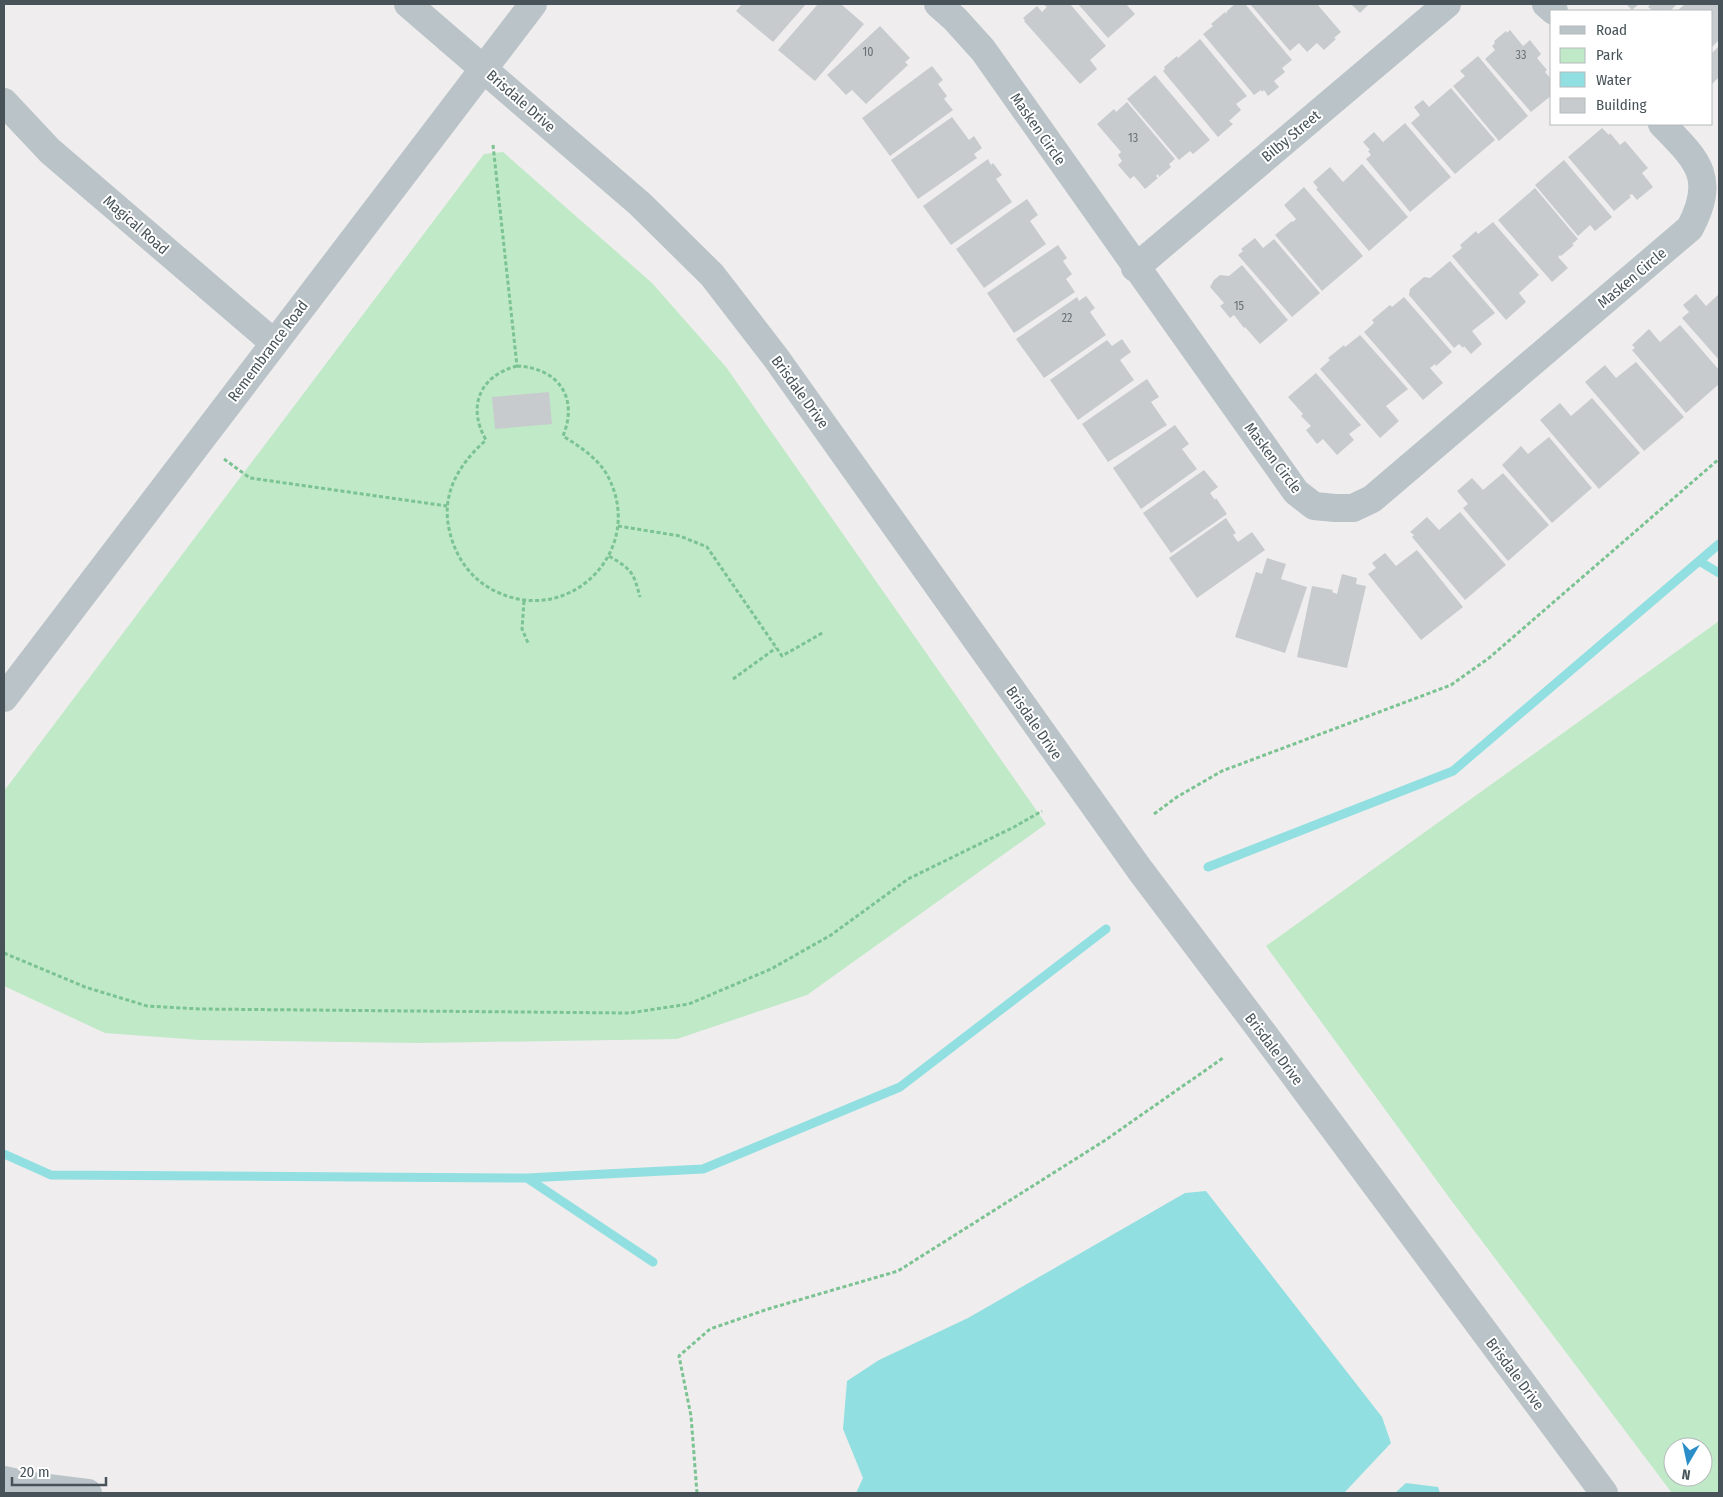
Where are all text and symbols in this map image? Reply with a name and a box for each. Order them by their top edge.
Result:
legend [1550,10,1713,125]
text: Road [1596,21,1627,39]
house number: 10 [863,45,873,59]
text: Park [1596,46,1623,64]
house number: 33 [1516,48,1526,62]
street label: Brisdale Drive [483,66,559,136]
text: Water [1596,71,1632,89]
street label: Masken Circle [1007,89,1069,169]
text: Building [1596,96,1647,114]
street label: Bilby Street [1258,106,1324,166]
house number: 13 [1128,131,1138,145]
street label: Magical Road [100,192,172,258]
street label: Masken Circle [1594,244,1670,312]
street label: Remembrance Road [224,297,312,405]
house number: 15 [1234,299,1245,313]
house number: 22 [1062,311,1072,325]
street label: Brisdale Drive [768,352,832,432]
street label: Masken Circle [1241,419,1305,497]
street label: Brisdale Drive [1002,683,1066,763]
street label: Brisdale Drive [1241,1009,1307,1089]
street label: Brisdale Drive [1482,1334,1548,1414]
north arrow [1663,1437,1713,1487]
scale bar [12,1454,106,1486]
text: 20 m [20,1463,50,1481]
text: N [1681,1465,1692,1483]

